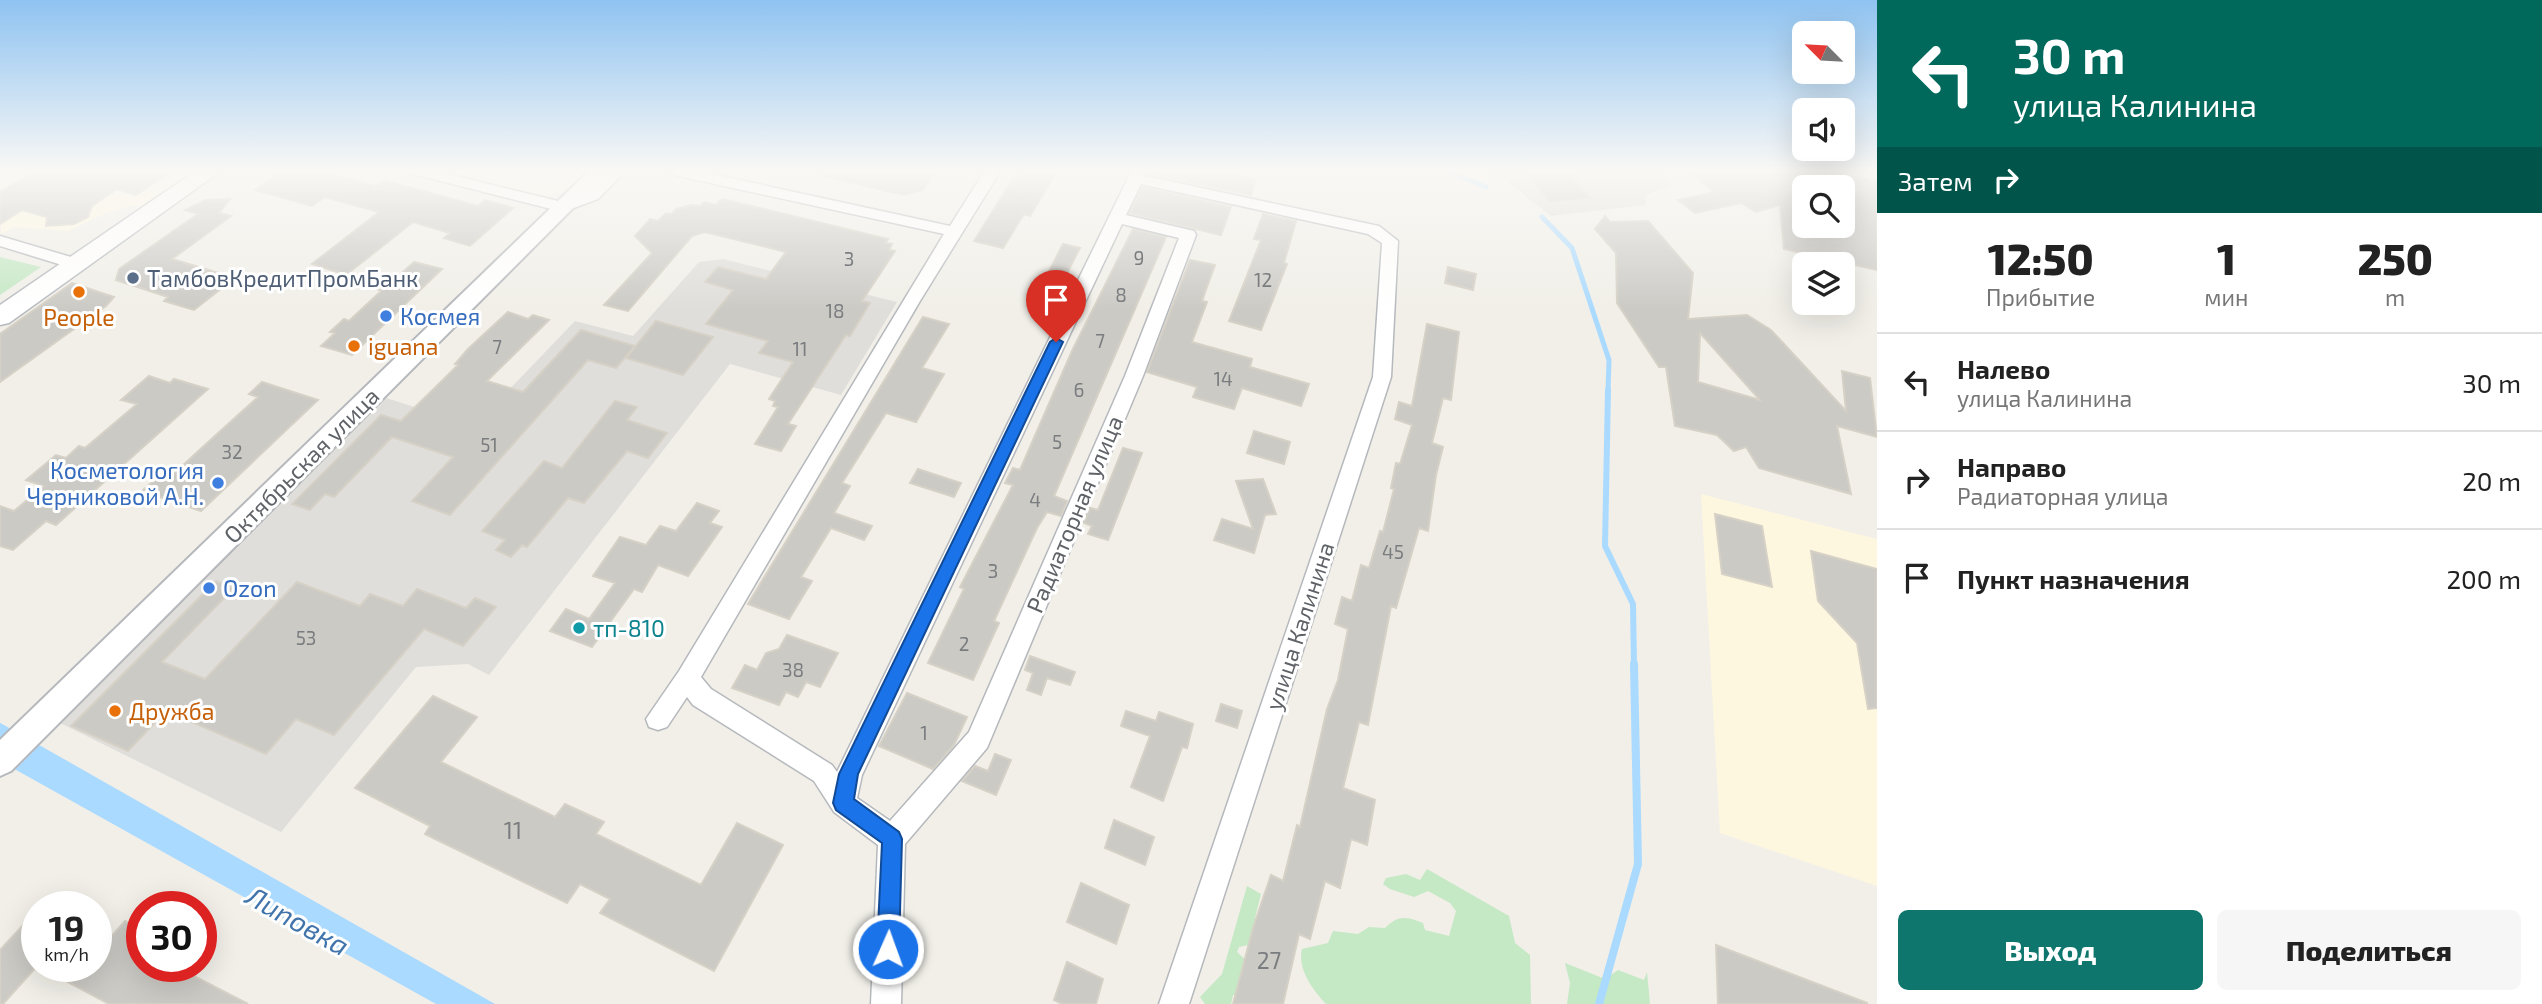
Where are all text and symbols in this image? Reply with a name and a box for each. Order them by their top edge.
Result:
north arrow [1792,21,1855,84]
map controls [1792,21,1855,315]
text: 30 m [2013,25,2125,84]
icon: left [1898,28,1989,119]
text: улица Калинина [2013,85,2257,123]
button: sound [1792,98,1855,161]
icon: right [1987,161,2025,199]
text: Затем [1898,165,1973,196]
button: search [1792,175,1855,238]
text: 12:50 [1988,233,2094,283]
text: 1 [2217,233,2236,283]
text: 250 [2357,233,2433,283]
house number: 9 [1134,246,1144,269]
house number: 3 [844,247,854,270]
button: layers [1792,252,1855,315]
place label: ТамбовКредитПромБанк [147,264,418,292]
house number: 12 [1254,268,1272,291]
marker: ТамбовКредитПромБанк [125,270,141,286]
pin [1026,270,1086,342]
icon: arrive [1037,281,1075,319]
house number: 8 [1115,283,1127,306]
text: Прибытие [1986,283,2095,311]
text: мин [2204,283,2248,311]
text: m [2385,283,2405,311]
marker: People [71,284,87,300]
house number: 18 [825,299,845,322]
place label: Космея [400,302,480,330]
place label: People [43,303,115,331]
marker: Космея [378,308,394,324]
house number: 7 [1095,329,1105,352]
place label: iguana [368,332,438,360]
house number: 7 [492,335,502,358]
house number: 11 [792,337,808,360]
marker: iguana [346,338,362,354]
text: Налево [1957,353,2050,384]
icon: left [1898,363,1936,401]
house number: 14 [1213,367,1233,390]
text: 30 m [2462,367,2521,398]
house number: 6 [1074,378,1084,401]
street label: Октябрьская улица [218,382,385,549]
text: улица Калинина [1957,384,2132,412]
street label: Радиаторная улица [1020,411,1129,617]
house number: 5 [1052,430,1062,453]
house number: 51 [480,433,498,456]
house number: 32 [221,440,243,463]
text: Направо [1957,451,2066,482]
place label: Косметология Черниковой А.Н. [27,456,204,510]
icon: right [1898,461,1936,499]
text: 20 m [2462,465,2521,496]
marker: Косметология Черниковой А.Н. [210,475,226,491]
text: Радиаторная улица [1957,482,2169,510]
house number: 4 [1029,488,1041,511]
street label: улица Калинина [1259,538,1340,714]
house number: 45 [1382,540,1404,563]
house number: 3 [988,559,998,582]
icon: arrive [1898,559,1936,597]
text: Пункт назначения [1957,563,2190,594]
text: 200 m [2446,563,2521,594]
place label: Ozon [223,574,277,602]
marker: Ozon [201,580,217,596]
place label: тп-810 [593,614,665,642]
marker: тп-810 [571,620,587,636]
house number: 53 [296,626,316,649]
house number: 2 [959,632,969,655]
house number: 38 [782,658,804,681]
place label: Дружба [129,697,215,726]
marker: Дружба [107,703,123,719]
house number: 1 [920,721,928,744]
house number: 11 [504,816,522,844]
water label: Липовка [240,877,355,962]
speed limit sign: 30 [126,891,217,982]
text: 19 [49,906,84,948]
button: Выход [1898,910,2203,990]
button: Поделиться [2217,910,2521,990]
position arrow [851,912,925,986]
text: km/h [44,943,89,965]
house number: 27 [1257,946,1282,974]

